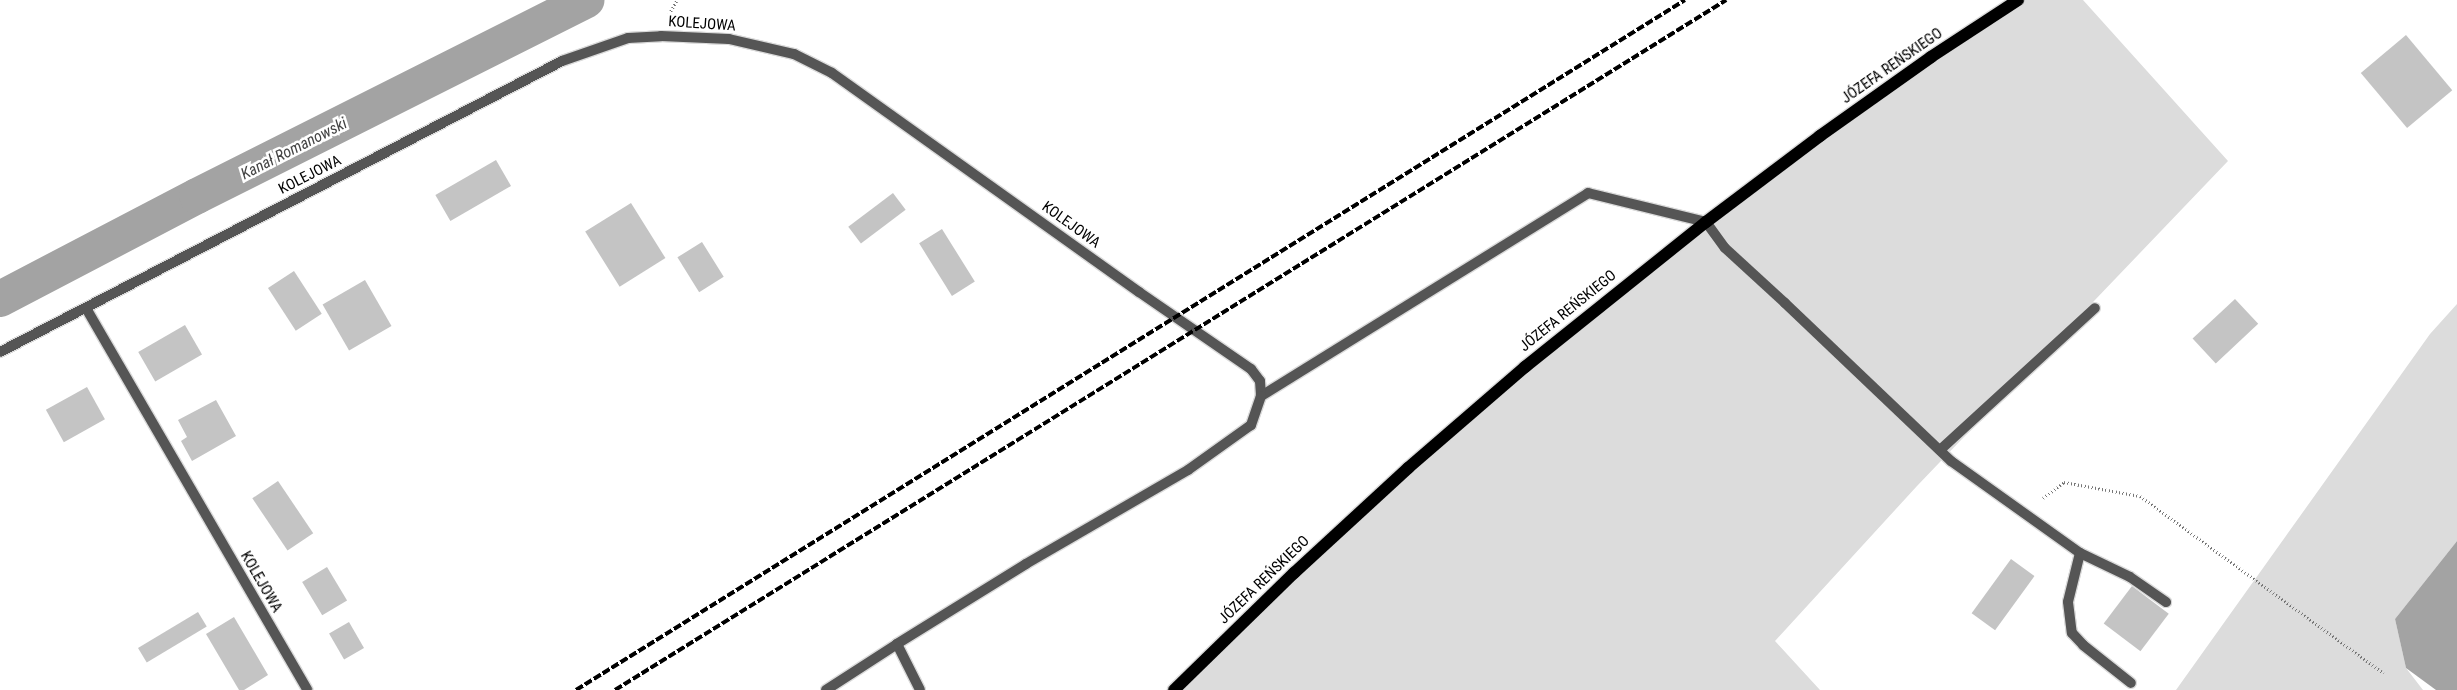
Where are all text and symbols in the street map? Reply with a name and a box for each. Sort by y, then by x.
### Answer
street label: KOLEJOWA [668,13,736,35]
street label: JÓZEFA REŃSKIEGO [1838,24,1946,108]
water label: Kanał Romanowski [238,114,350,184]
street label: KOLEJOWA [276,152,344,198]
street label: KOLEJOWA [1038,198,1104,252]
street label: JÓZEFA REŃSKIEGO [1516,266,1620,356]
street label: JÓZEFA REŃSKIEGO [1215,532,1313,628]
street label: KOLEJOWA [236,548,286,616]

